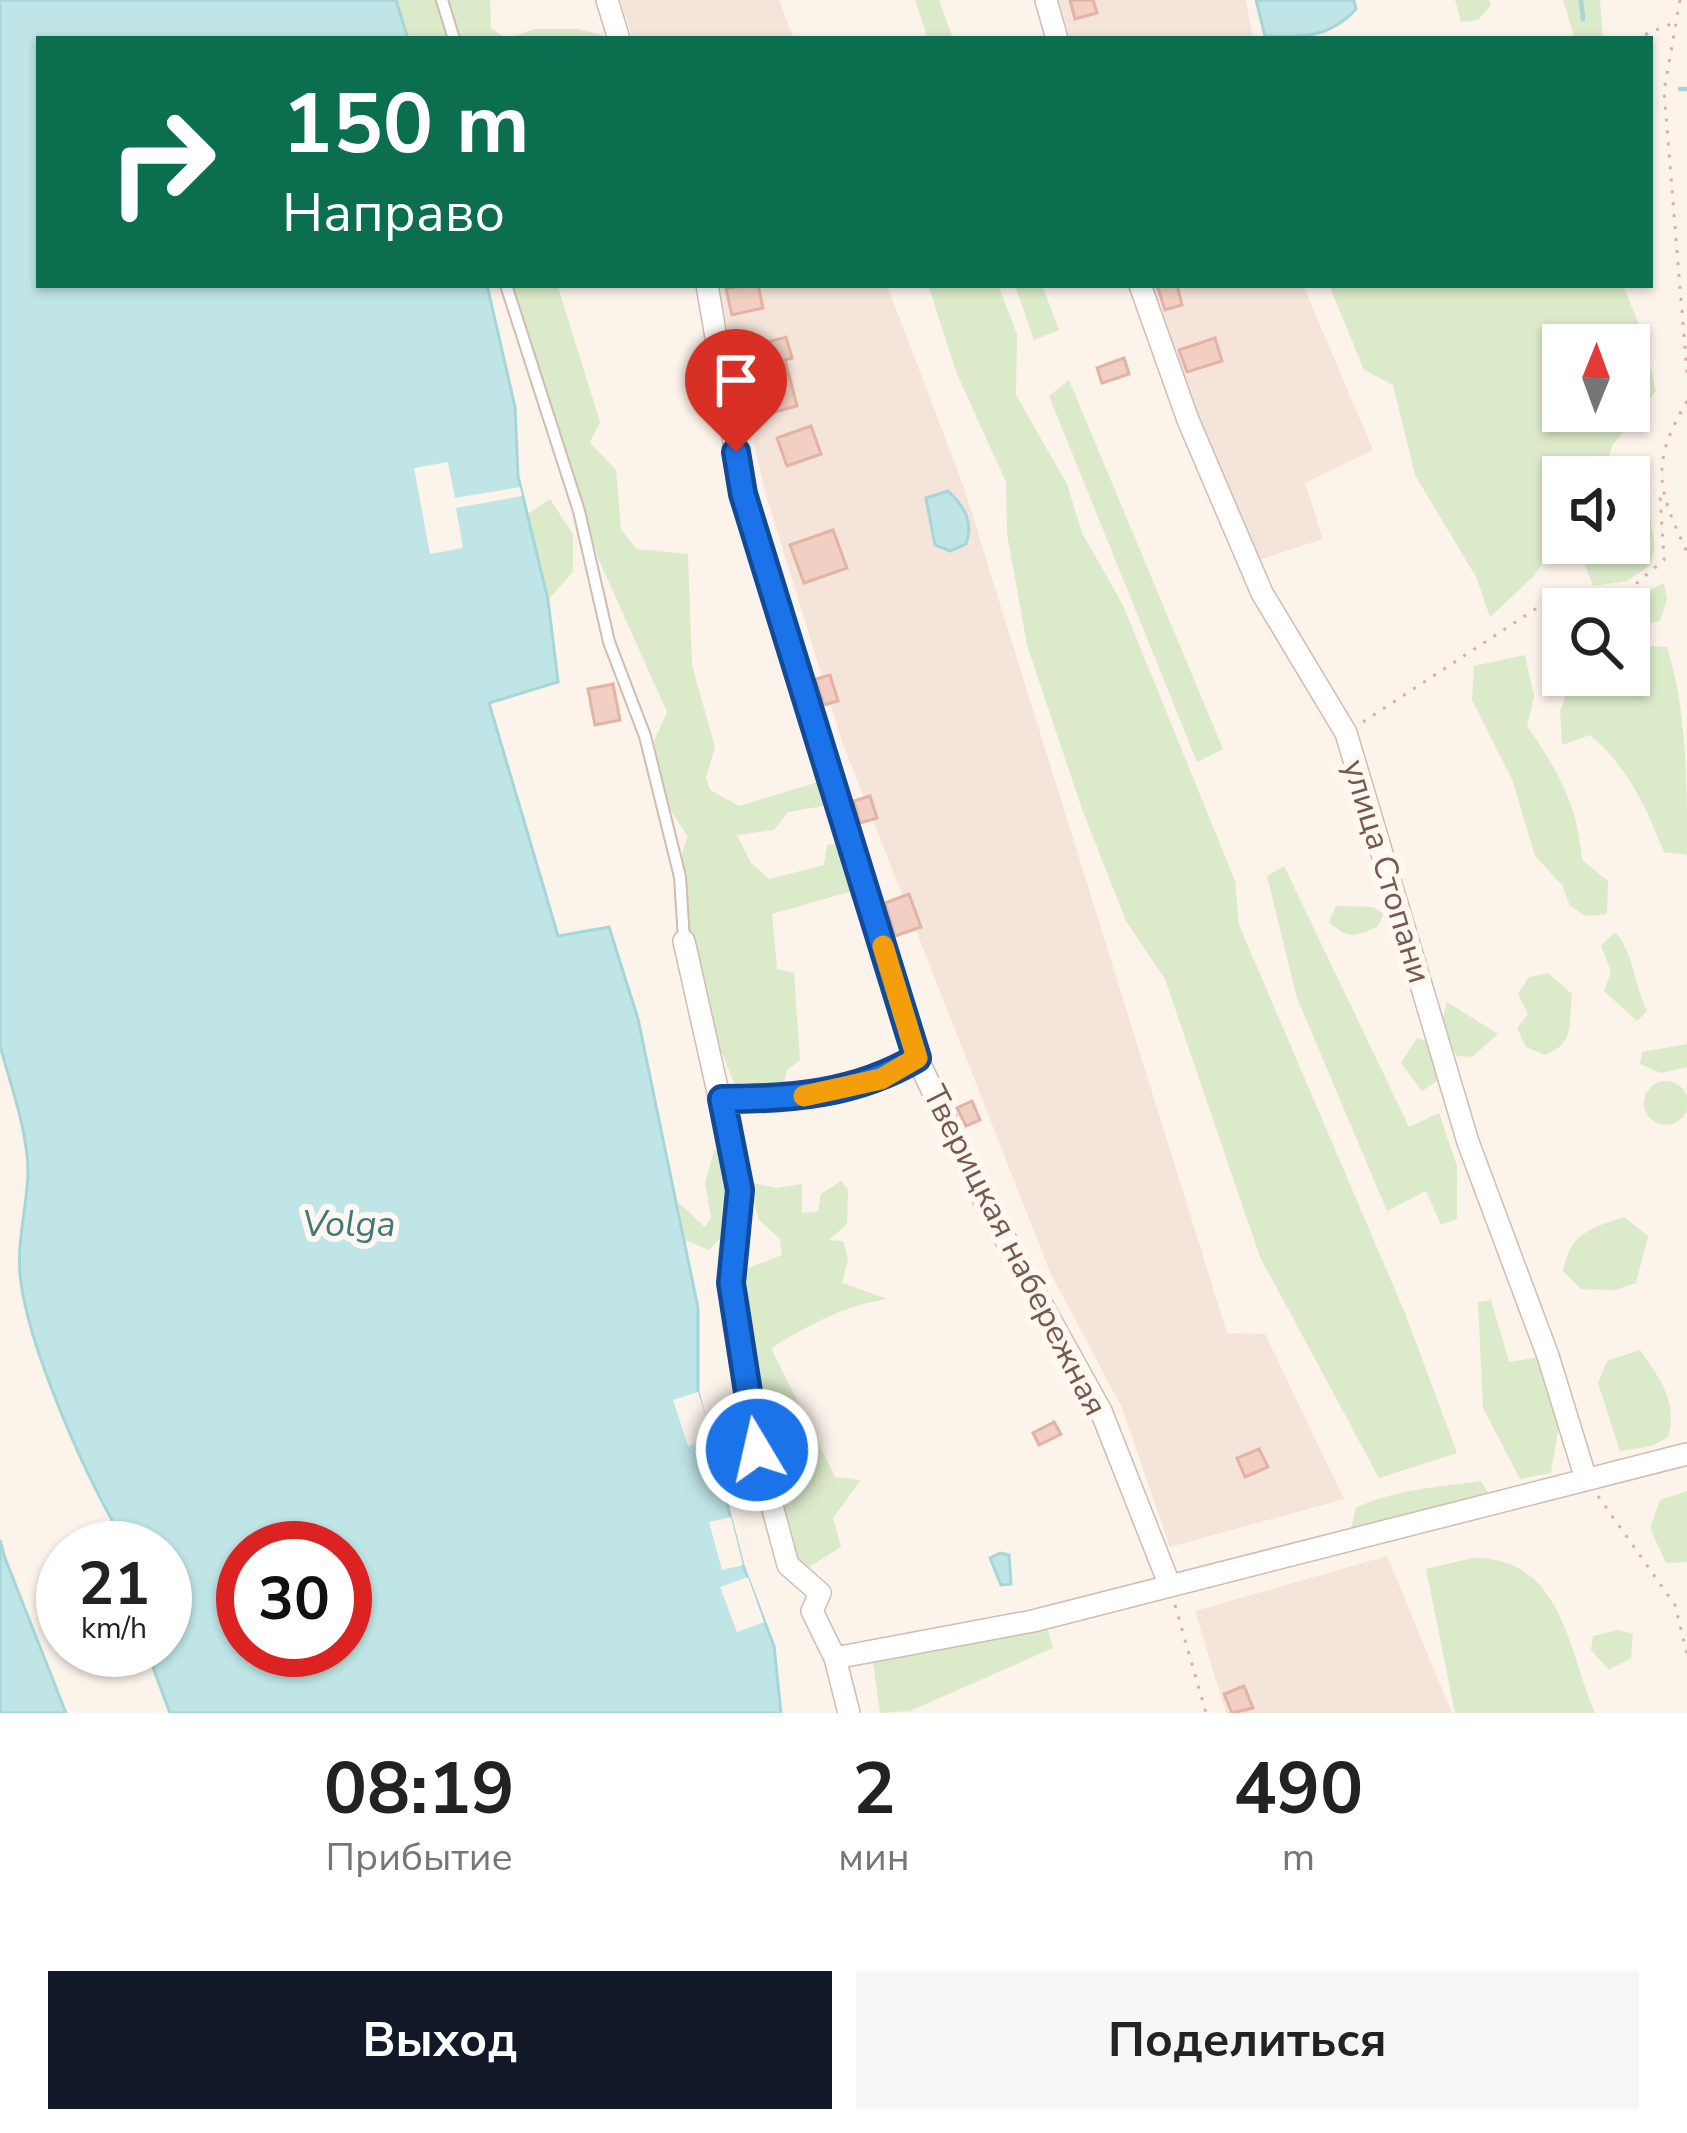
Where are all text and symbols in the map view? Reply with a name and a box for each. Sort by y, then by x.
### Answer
text: 150 m [282,67,530,182]
icon: right [84,84,240,240]
text: Направо [282,176,505,250]
north arrow [1542,324,1650,432]
map controls [1542,324,1650,696]
pin [685,329,787,452]
icon: arrive [703,347,769,413]
button: sound [1542,456,1650,564]
button: search [1542,588,1650,696]
street label: улица Стопани [1331,754,1442,989]
street label: Тверицкая набережная [912,1078,1118,1424]
water label: Volga [302,1200,396,1249]
position arrow [694,1387,820,1513]
speed limit sign: 30 [216,1521,372,1677]
text: 21 [78,1543,150,1625]
text: km/h [81,1608,147,1649]
text: 08:19 [324,1740,514,1838]
text: 2 [852,1740,896,1838]
text: 490 [1234,1740,1363,1838]
text: Прибытие [326,1831,513,1884]
text: мин [838,1831,910,1884]
text: m [1282,1831,1315,1884]
button: Выход [48,1971,832,2109]
button: Поделиться [856,1971,1639,2109]

